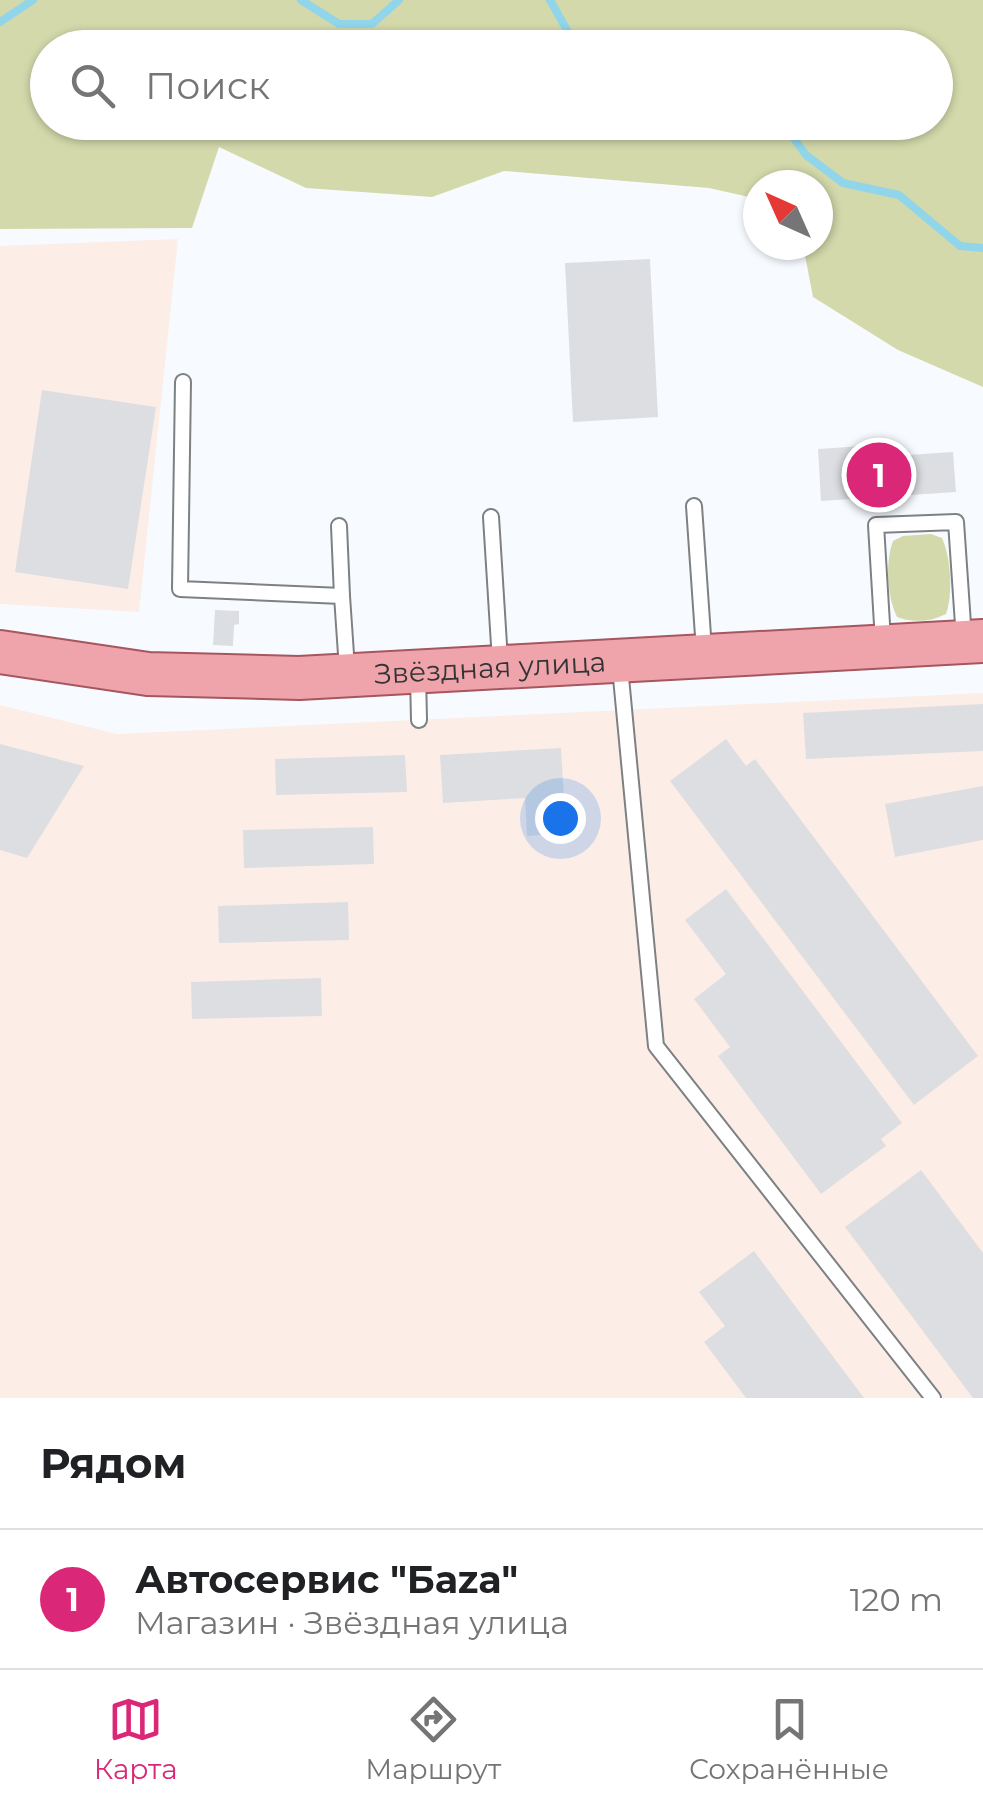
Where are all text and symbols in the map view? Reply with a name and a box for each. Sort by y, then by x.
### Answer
search box [30,30,953,140]
icon: search [65,58,120,113]
text: Поиск [145,62,270,109]
north arrow [743,170,833,260]
pin: 1 [846,438,912,512]
street label: Звёздная улица [373,644,607,691]
your location [535,793,586,844]
text: Рядом [40,1437,187,1489]
text: Автосервис "Баzа" [135,1556,518,1603]
text: 1 [66,1580,79,1619]
text: 120 m [850,1580,943,1619]
text: Магазин · Звёздная улица [135,1603,569,1642]
tab: Карта [94,1692,178,1786]
tab: Маршрут [365,1692,501,1786]
tab: Сохранённые [689,1692,889,1786]

